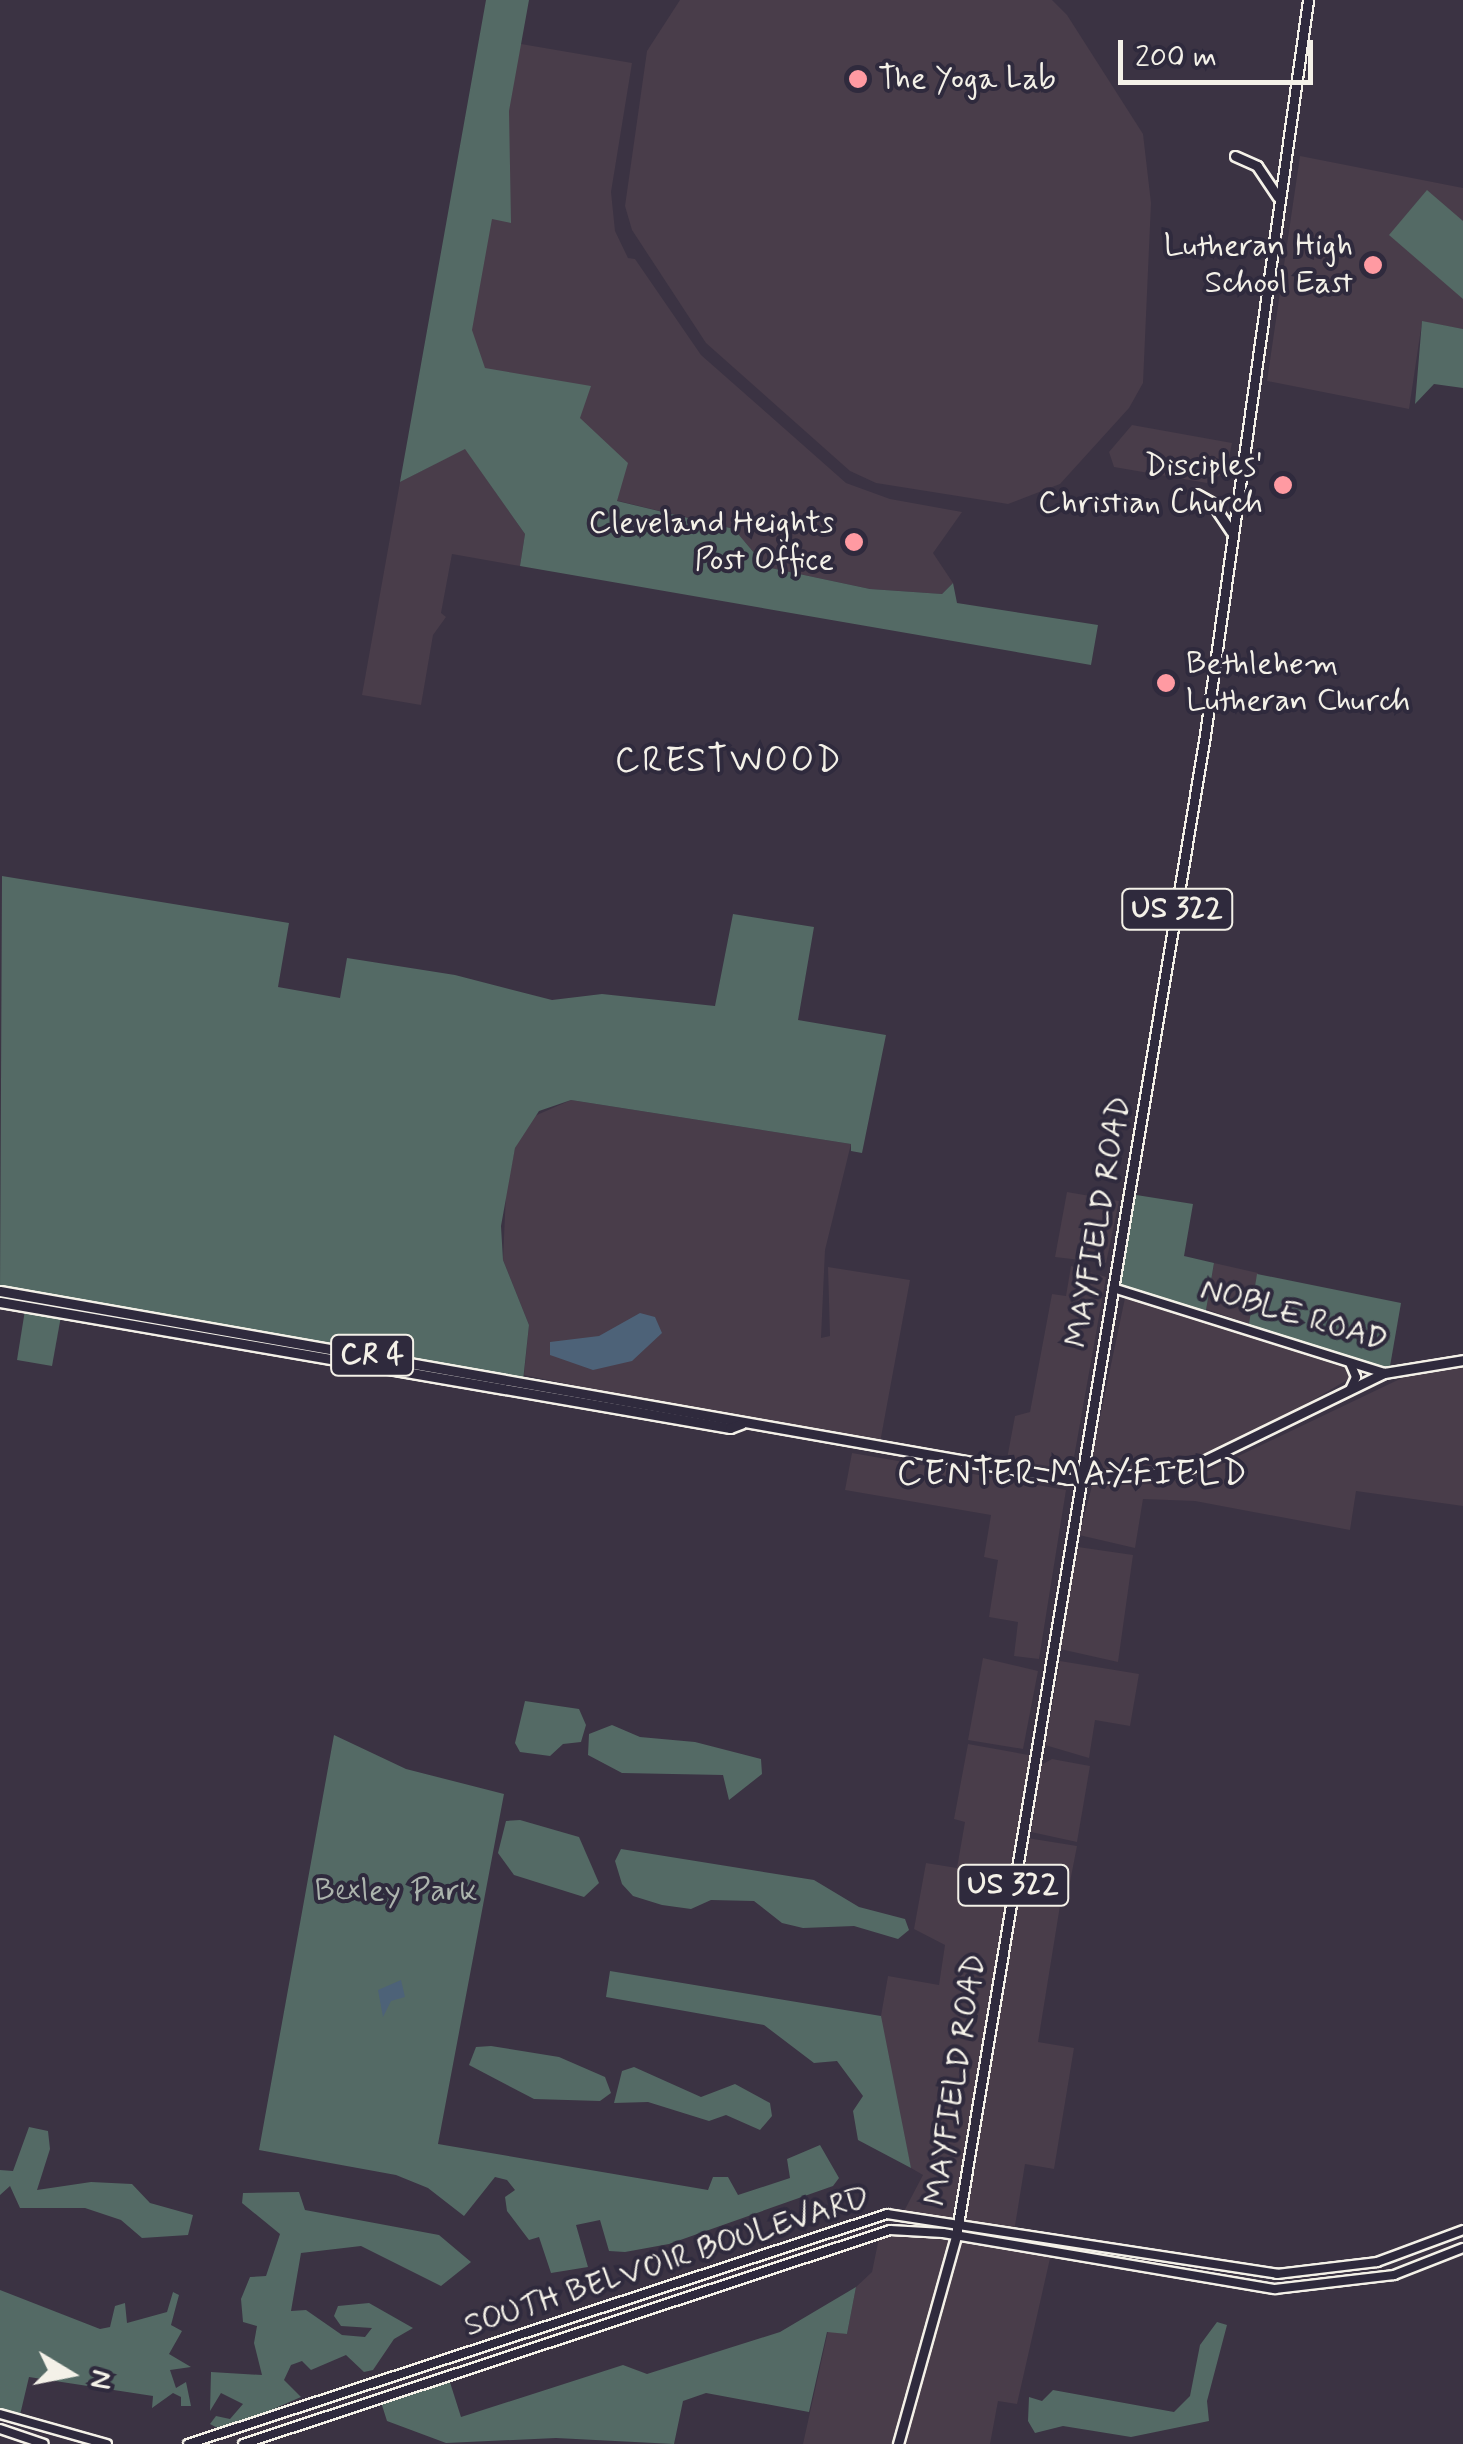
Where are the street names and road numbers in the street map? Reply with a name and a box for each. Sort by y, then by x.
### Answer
road number: US 322 [1120,884,1234,934]
street label: MAYFIELD ROAD [1058,1095,1140,1349]
street label: NOBLE ROAD [1195,1270,1393,1360]
road number: CR 4 [330,1330,414,1380]
road number: US 322 [956,1860,1070,1910]
street label: MAYFIELD ROAD [917,1953,995,2207]
street label: SOUTH BELVOIR BOULEVARD [459,2178,875,2346]

